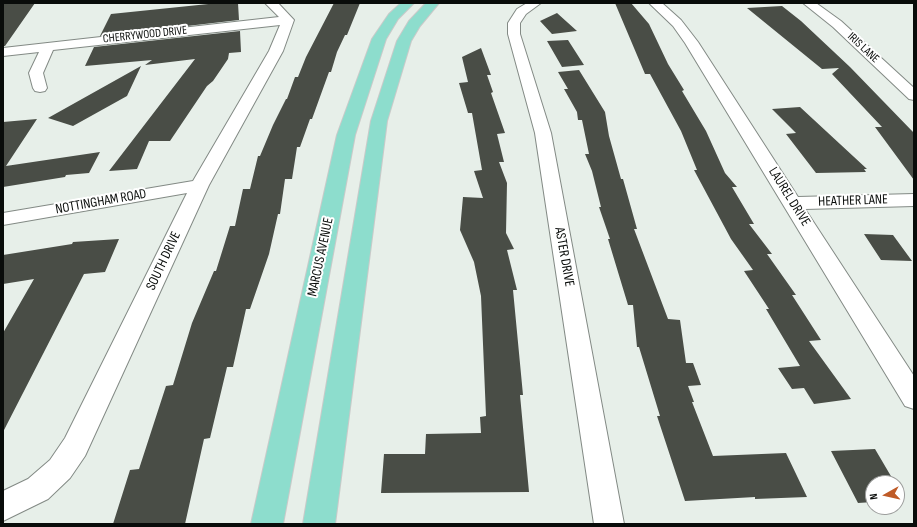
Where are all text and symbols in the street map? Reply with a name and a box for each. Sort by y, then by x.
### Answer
street label: CHERRYWOOD DRIVE [102,23,188,47]
street label: IRIS LANE [844,30,882,66]
street label: LAUREL DRIVE [764,165,814,229]
street label: NOTTINGHAM ROAD [54,186,148,218]
street label: HEATHER LANE [818,191,888,211]
street label: MARCUS AVENUE [304,216,338,298]
street label: ASTER DRIVE [550,226,578,288]
street label: SOUTH DRIVE [143,229,185,293]
north arrow [865,475,905,515]
text: N [867,493,880,500]

